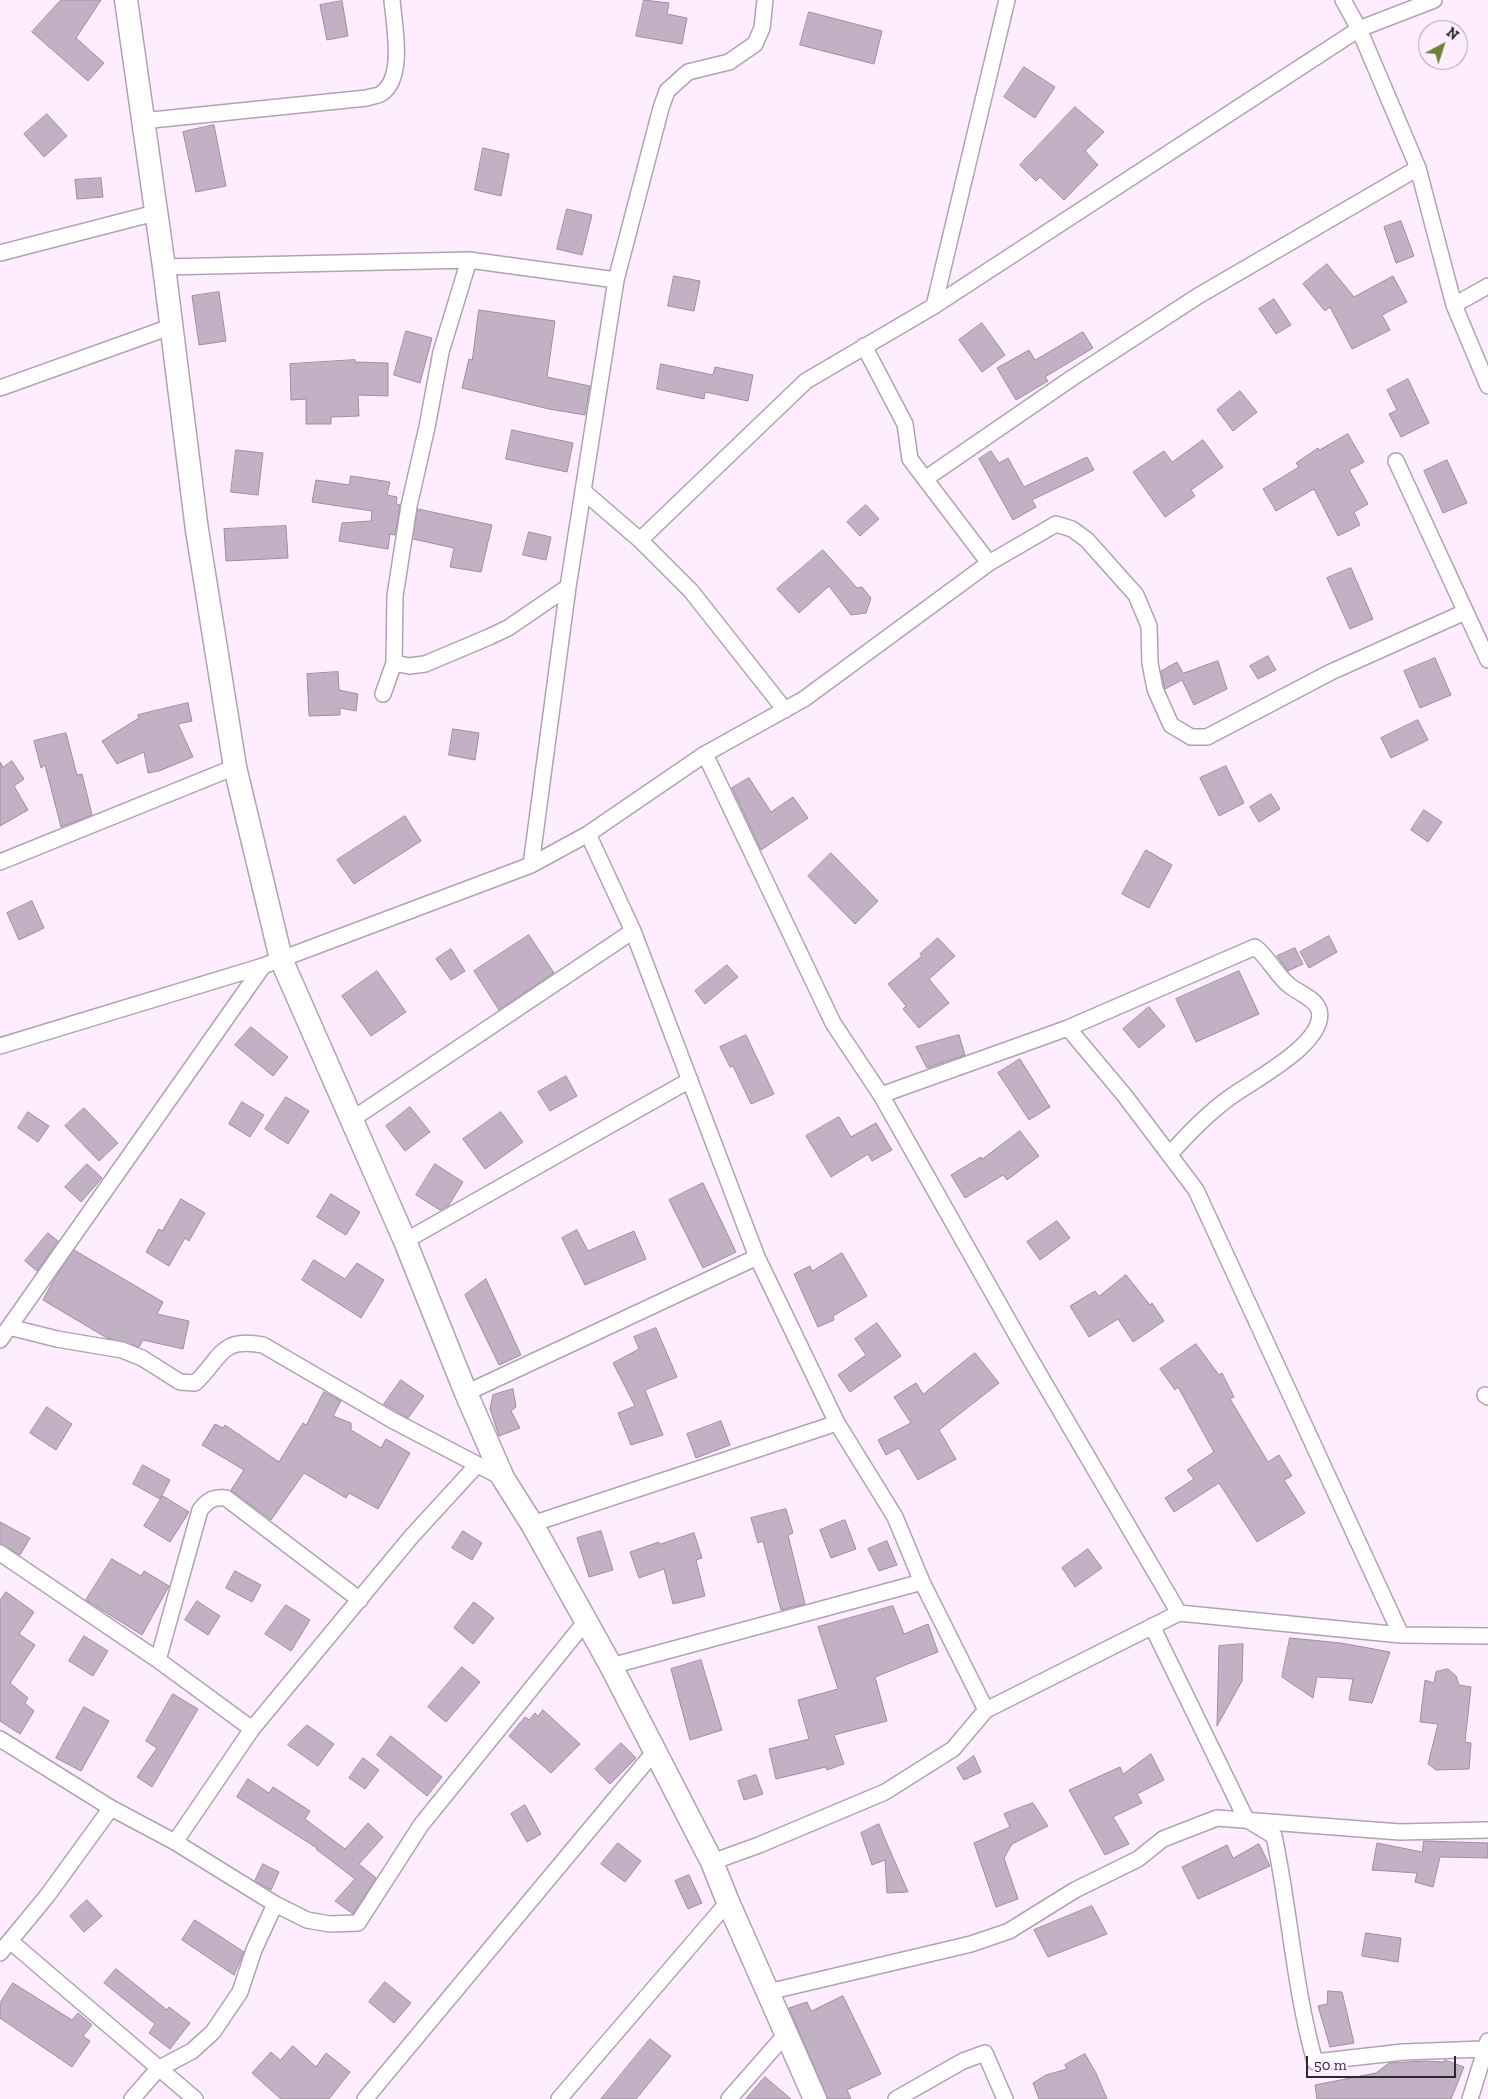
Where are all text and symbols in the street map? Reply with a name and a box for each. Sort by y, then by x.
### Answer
north arrow [1418,20,1468,70]
text: N [1443,24,1462,44]
scale bar [1308,2046,1458,2078]
text: 50 m [1314,2056,1347,2074]

